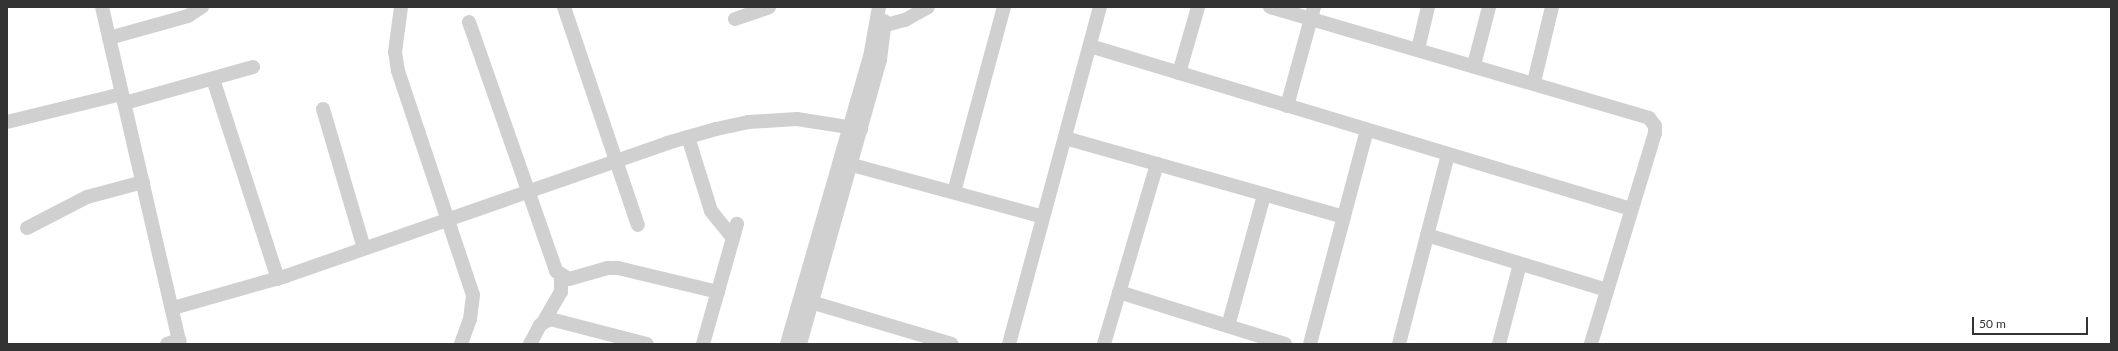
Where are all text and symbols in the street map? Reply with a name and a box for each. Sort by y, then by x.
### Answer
scale bar [1974,309,2090,335]
text: 50 m [1979,316,2006,331]

